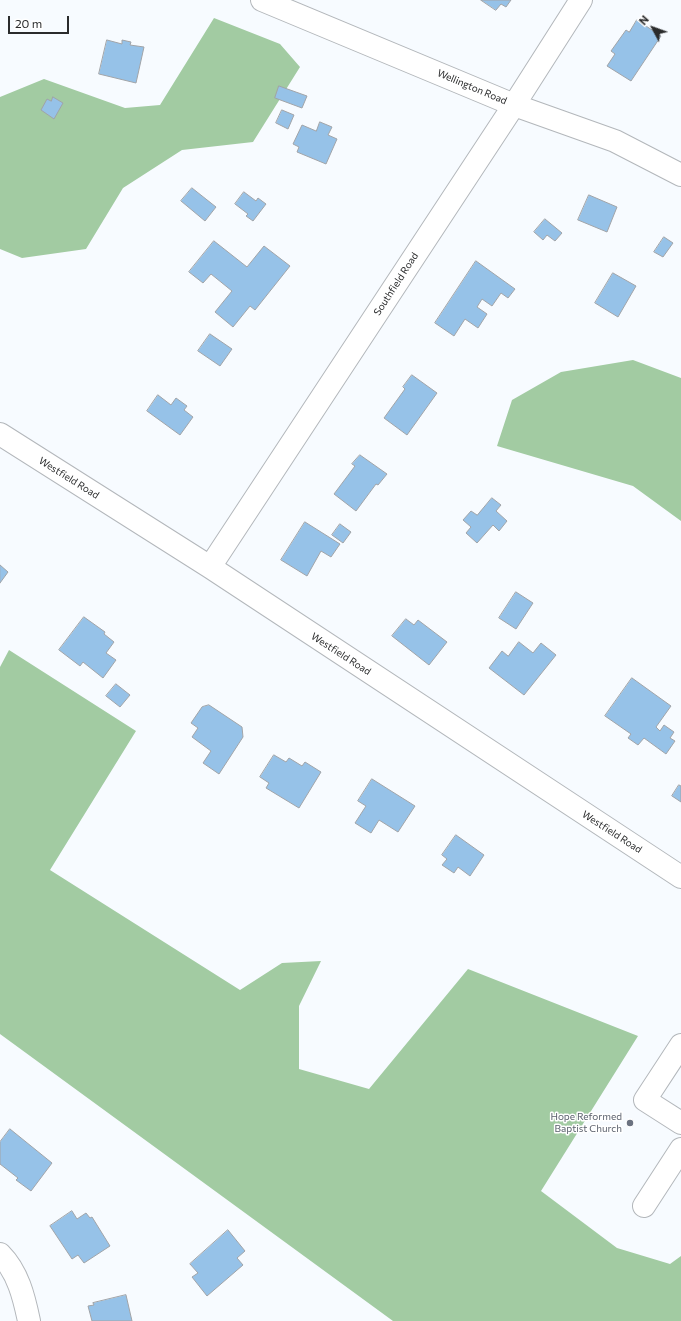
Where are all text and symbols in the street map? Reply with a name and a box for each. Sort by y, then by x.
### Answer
scale bar [10,8,71,34]
north arrow [633,8,673,48]
text: N [636,12,651,27]
text: 20 m [15,16,42,30]
street label: Wellington Road [435,67,509,107]
street label: Southfield Road [371,250,421,318]
street label: Westfield Road [37,455,101,501]
street label: Westfield Road [309,630,373,678]
street label: Westfield Road [580,808,644,856]
place label: Hope Reformed Baptist Church [550,1111,622,1134]
marker: Hope Reformed Baptist Church [625,1118,635,1128]

